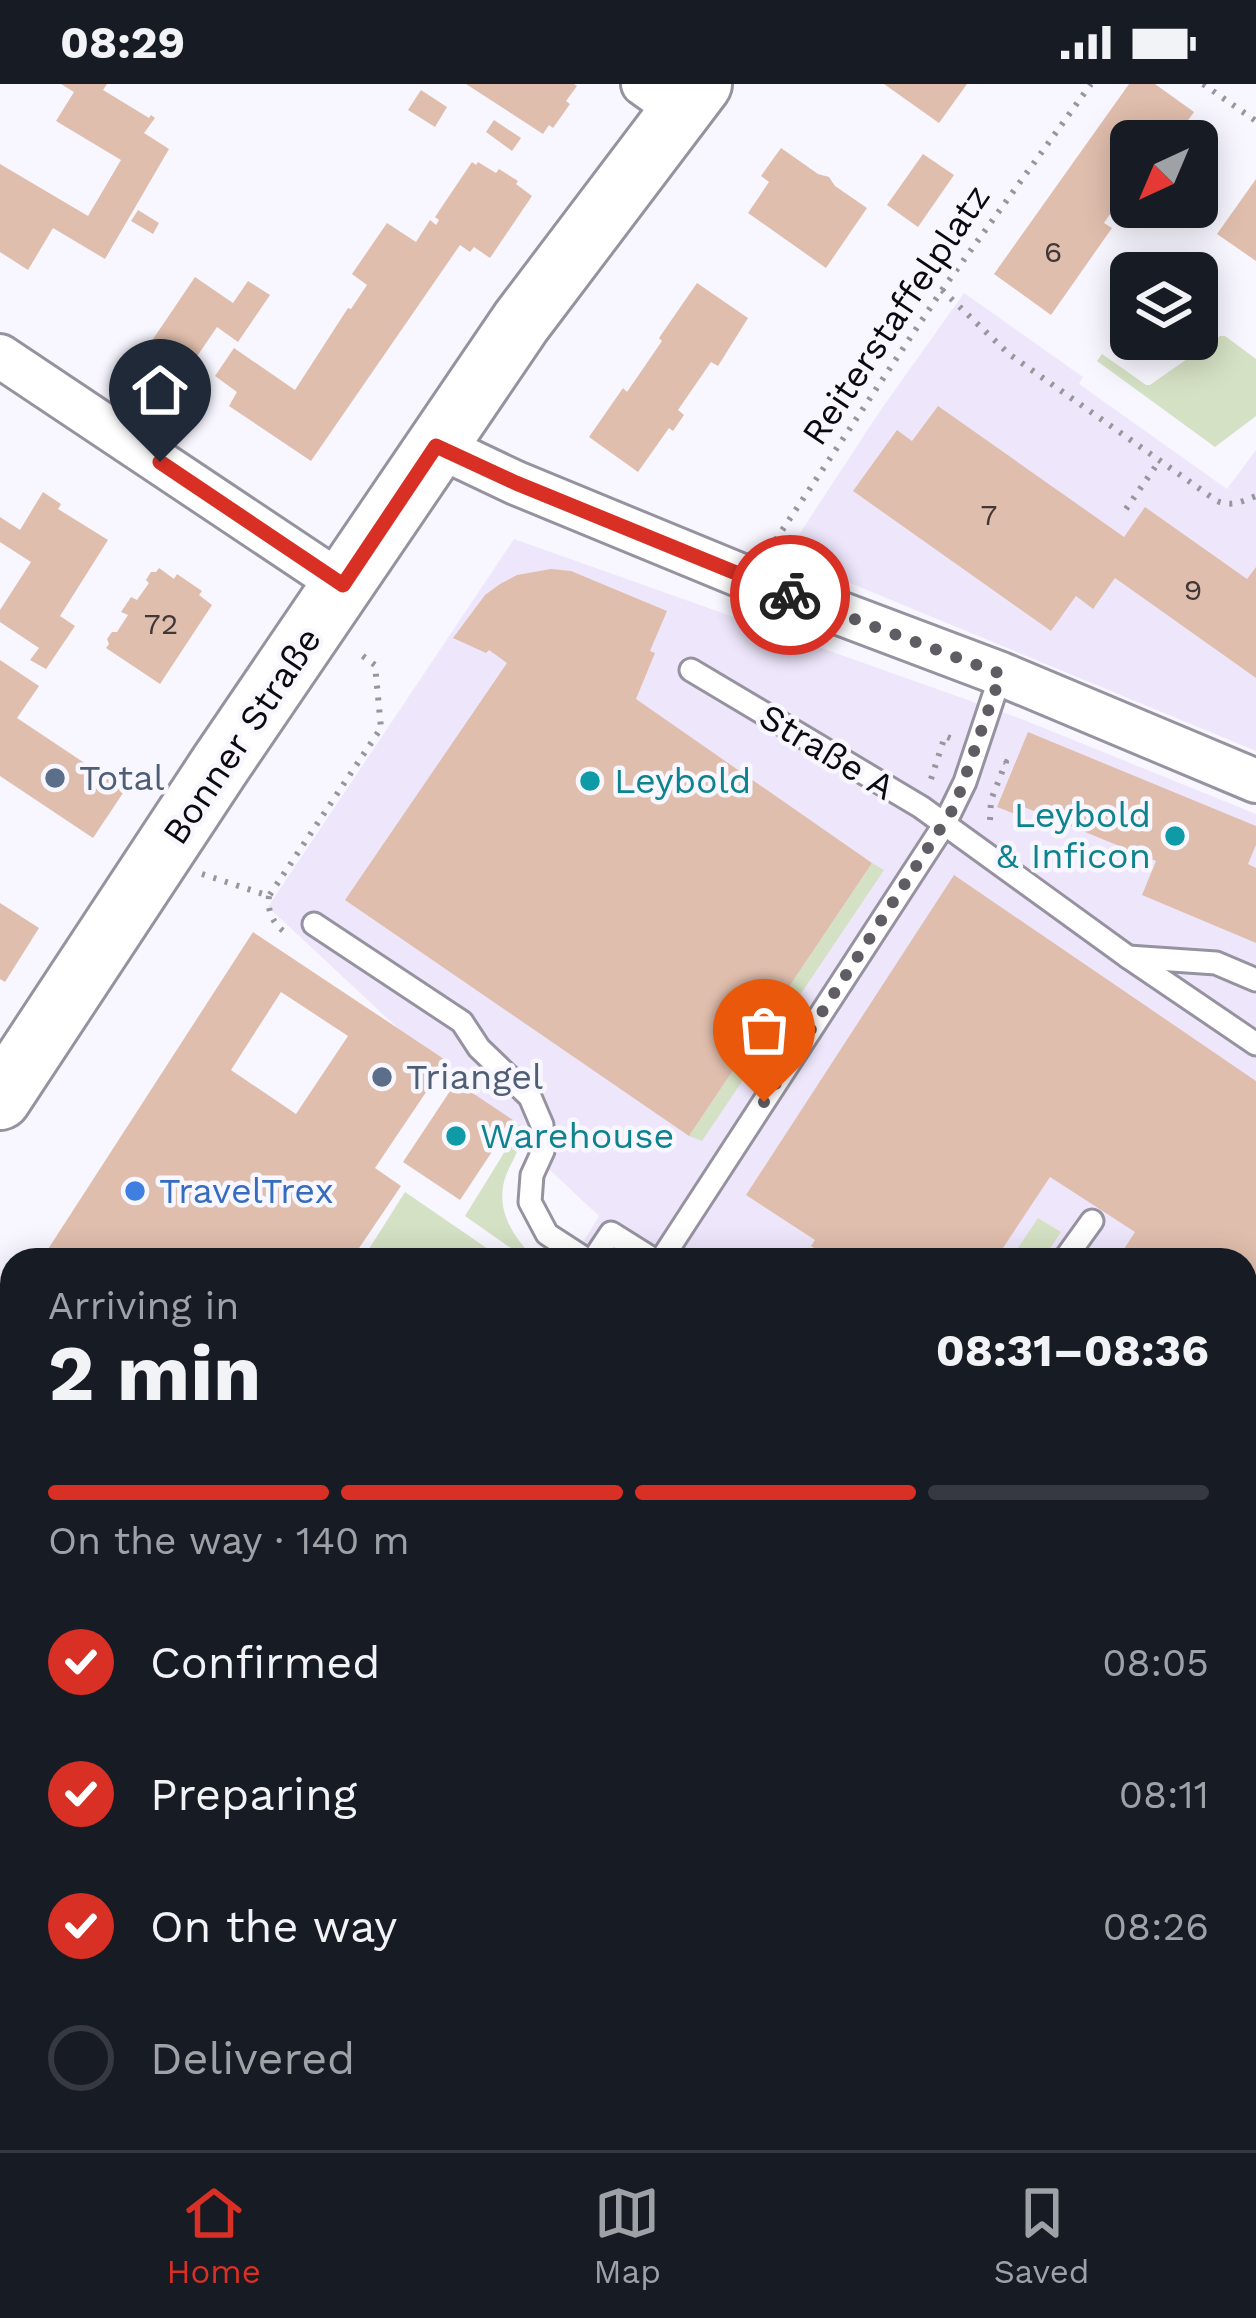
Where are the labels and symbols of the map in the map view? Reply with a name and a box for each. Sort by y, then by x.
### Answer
north arrow [1110,120,1218,228]
street label: Reiterstaffelplatz [793,177,999,453]
house number: 6 [1044,234,1062,269]
pin [109,339,211,462]
house number: 7 [981,497,997,532]
courier [730,535,850,655]
house number: 9 [1184,572,1202,607]
house number: 72 [144,606,178,641]
street label: Bonner Straße [154,620,330,852]
street label: Straße A [752,695,902,809]
place label: Total [79,757,165,799]
place label: Leybold [614,760,751,802]
marker: Total [42,765,68,791]
marker: Leybold [577,768,603,794]
place label: Leybold & Inficon [996,794,1151,877]
marker: Leybold & Inficon [1162,823,1188,849]
pin [713,979,815,1102]
place label: Triangel [406,1056,543,1098]
marker: Triangel [369,1064,395,1090]
place label: Warehouse [480,1115,674,1157]
marker: Warehouse [443,1123,469,1149]
place label: TravelTrex [159,1170,334,1212]
marker: TravelTrex [122,1178,148,1204]

